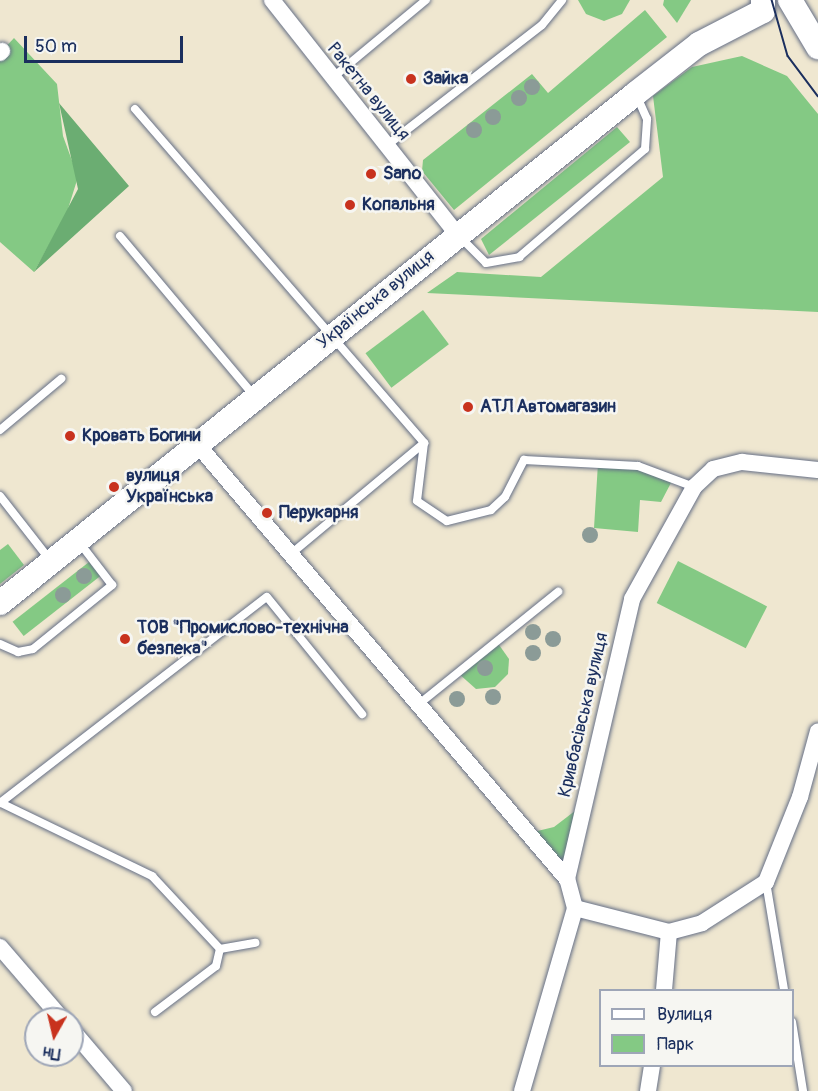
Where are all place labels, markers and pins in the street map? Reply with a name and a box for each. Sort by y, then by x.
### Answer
place label: Зайка [423,68,468,90]
marker: Зайка [404,72,418,86]
place label: Sano [383,163,422,185]
marker: Sano [364,167,378,181]
place label: Копальня [362,194,435,216]
marker: Копальня [343,198,357,212]
place label: АТЛ Автомагазин [480,396,616,418]
marker: АТЛ Автомагазин [461,400,475,414]
place label: Кровать Богини [82,425,201,447]
marker: Кровать Богини [63,429,77,443]
place label: вулиця Українська [126,466,213,508]
marker: вулиця Українська [107,480,121,494]
place label: Перукарня [279,502,358,524]
marker: Перукарня [260,506,274,520]
place label: ТОВ "Промислово-технічна безпека" [137,618,349,660]
marker: ТОВ "Промислово-технічна безпека" [118,632,132,646]

